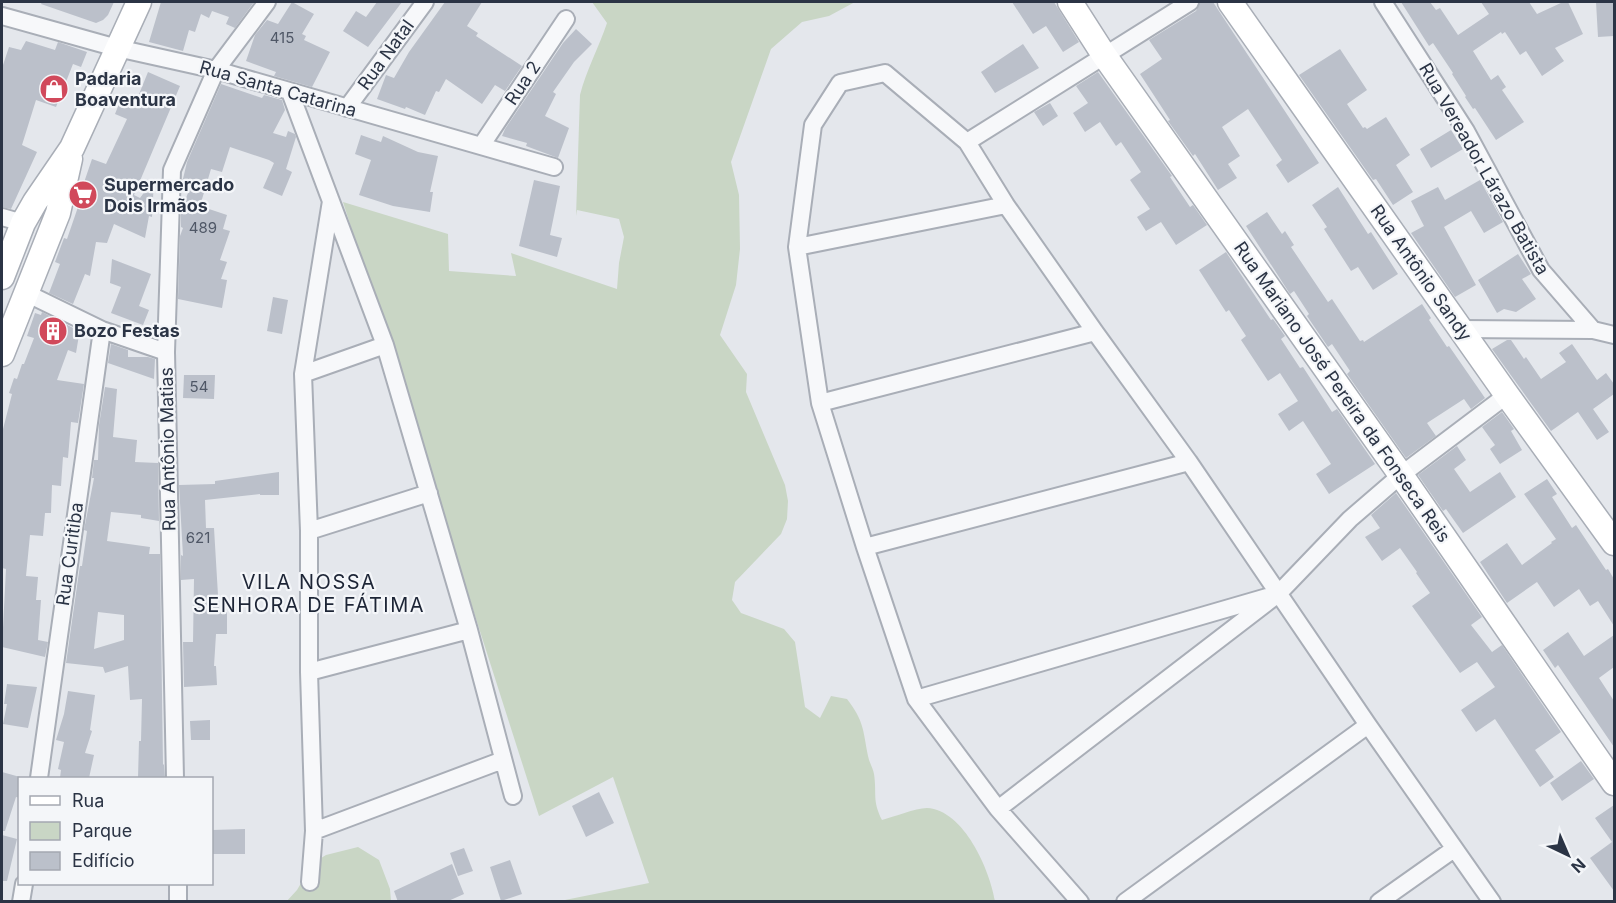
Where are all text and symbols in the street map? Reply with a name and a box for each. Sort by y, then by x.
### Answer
street label: Rua Natal [353,16,418,94]
house number: 415 [270,28,294,47]
street label: Rua Santa Catarina [197,56,359,121]
street label: Rua 2 [500,57,545,109]
street label: Rua Vereador Lárazo Batista [1415,59,1554,278]
place label: Padaria Boaventura [75,68,176,110]
shop icon: Padaria Boaventura [38,73,70,105]
place label: Supermercado Dois Irmãos [104,174,234,216]
supermarket icon: Supermercado Dois Irmãos [67,179,99,211]
street label: Rua Antônio Sandy [1367,201,1476,345]
house number: 489 [189,218,217,237]
street label: Rua Mariano José Pereira da Fonseca Reis [1230,237,1455,546]
building icon: Bozo Festas [37,315,69,347]
place label: Bozo Festas [74,320,180,341]
street label: Rua Antônio Matias [156,367,179,531]
house number: 54 [190,377,208,396]
street label: Rua Curitiba [52,501,87,607]
house number: 621 [186,528,210,547]
district label: VILA NOSSA SENHORA DE FÁTIMA [193,570,425,617]
legend [18,777,213,885]
text: Rua [72,790,104,811]
text: Parque [72,820,132,841]
north arrow [1538,825,1598,885]
text: Edifício [72,850,135,871]
text: N [1567,854,1590,877]

